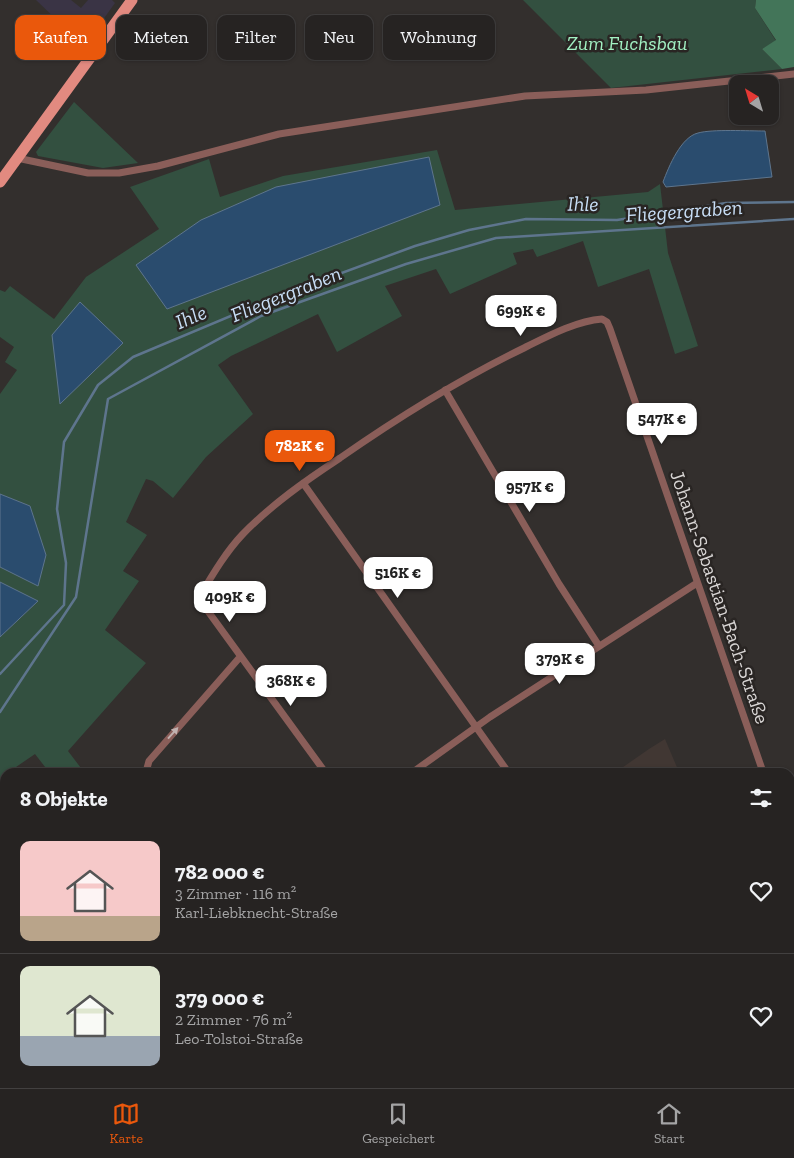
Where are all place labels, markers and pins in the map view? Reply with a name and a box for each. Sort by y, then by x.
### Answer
pin: 699K € [480,294,562,337]
pin: 547K € [621,402,703,445]
pin: 782K € [259,430,341,472]
pin: 957K € [489,470,571,513]
pin: 516K € [357,556,439,599]
pin: 409K € [189,580,271,623]
pin: 379K € [519,642,601,685]
pin: 368K € [250,664,332,707]

